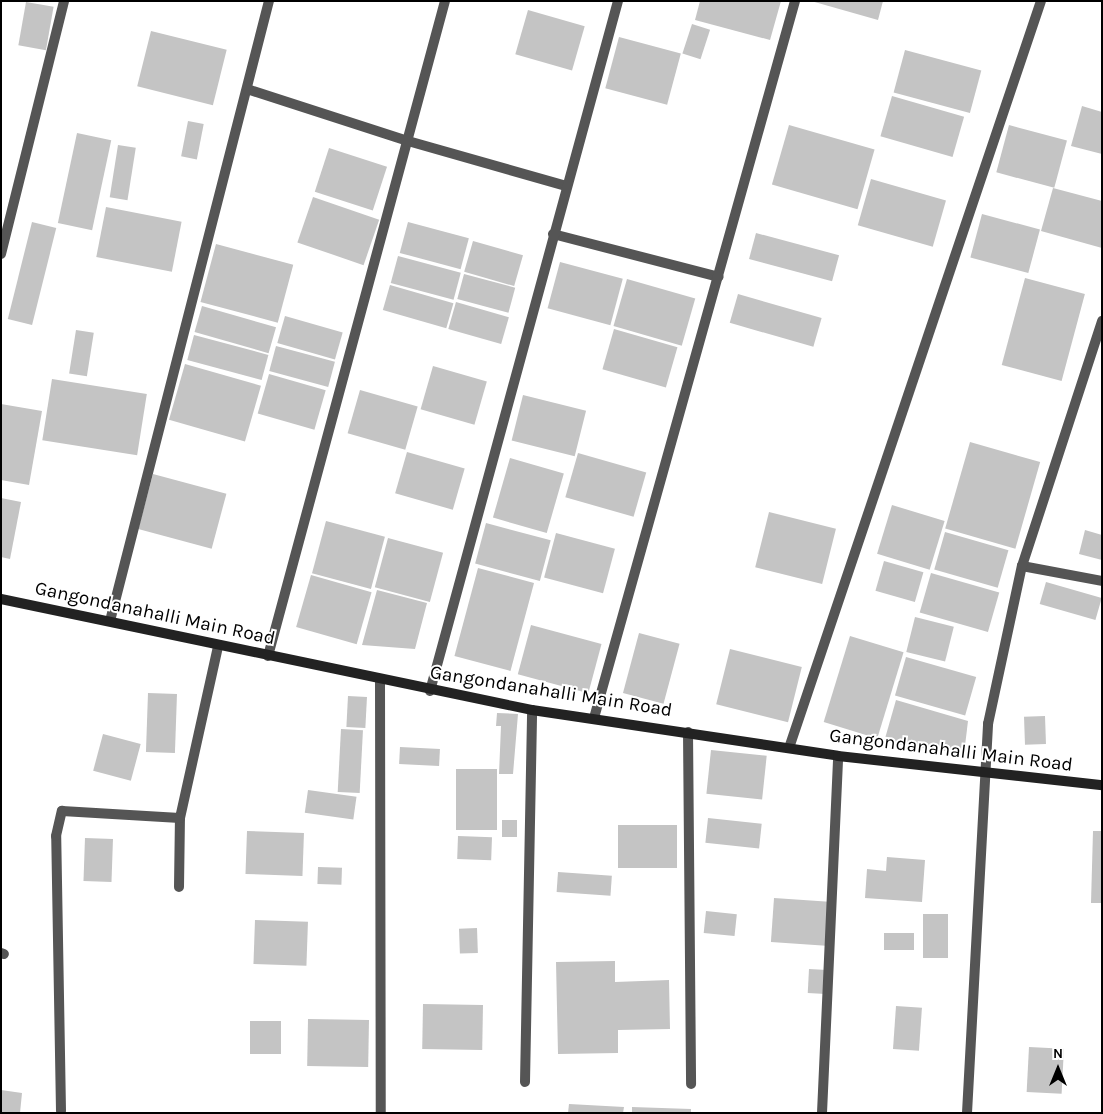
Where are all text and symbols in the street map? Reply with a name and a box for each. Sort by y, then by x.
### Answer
street label: Gangondanahalli Main Road [33,577,277,651]
street label: Gangondanahalli Main Road [428,662,674,722]
street label: Gangondanahalli Main Road [828,725,1074,777]
north arrow [1033,1044,1083,1094]
text: N [1053,1045,1063,1062]

